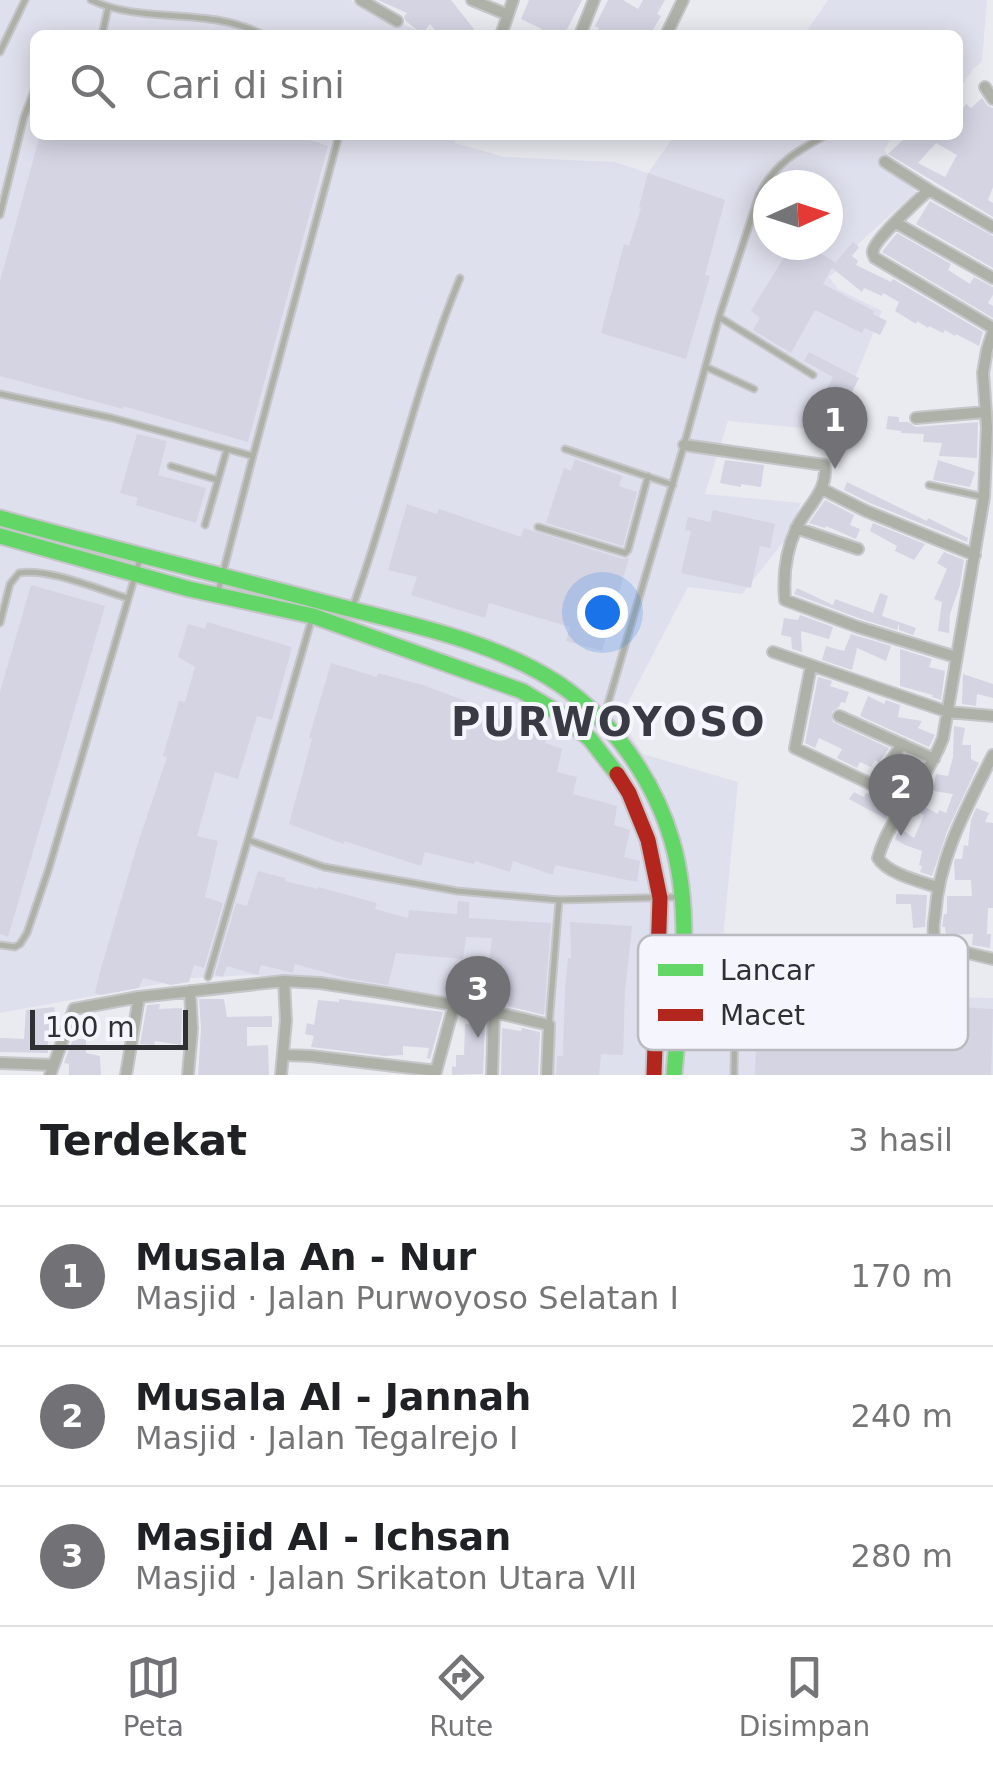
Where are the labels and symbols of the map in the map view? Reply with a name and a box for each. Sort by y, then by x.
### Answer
north arrow [753,170,843,260]
pin: 1 [802,386,868,469]
your location [577,587,628,638]
district label: PURWOYOSO [451,699,767,745]
pin: 2 [868,754,934,836]
legend [638,935,968,1050]
text: Lancar [720,954,815,987]
pin: 3 [446,956,510,1038]
text: Macet [720,999,805,1032]
scale bar [30,1005,188,1050]

